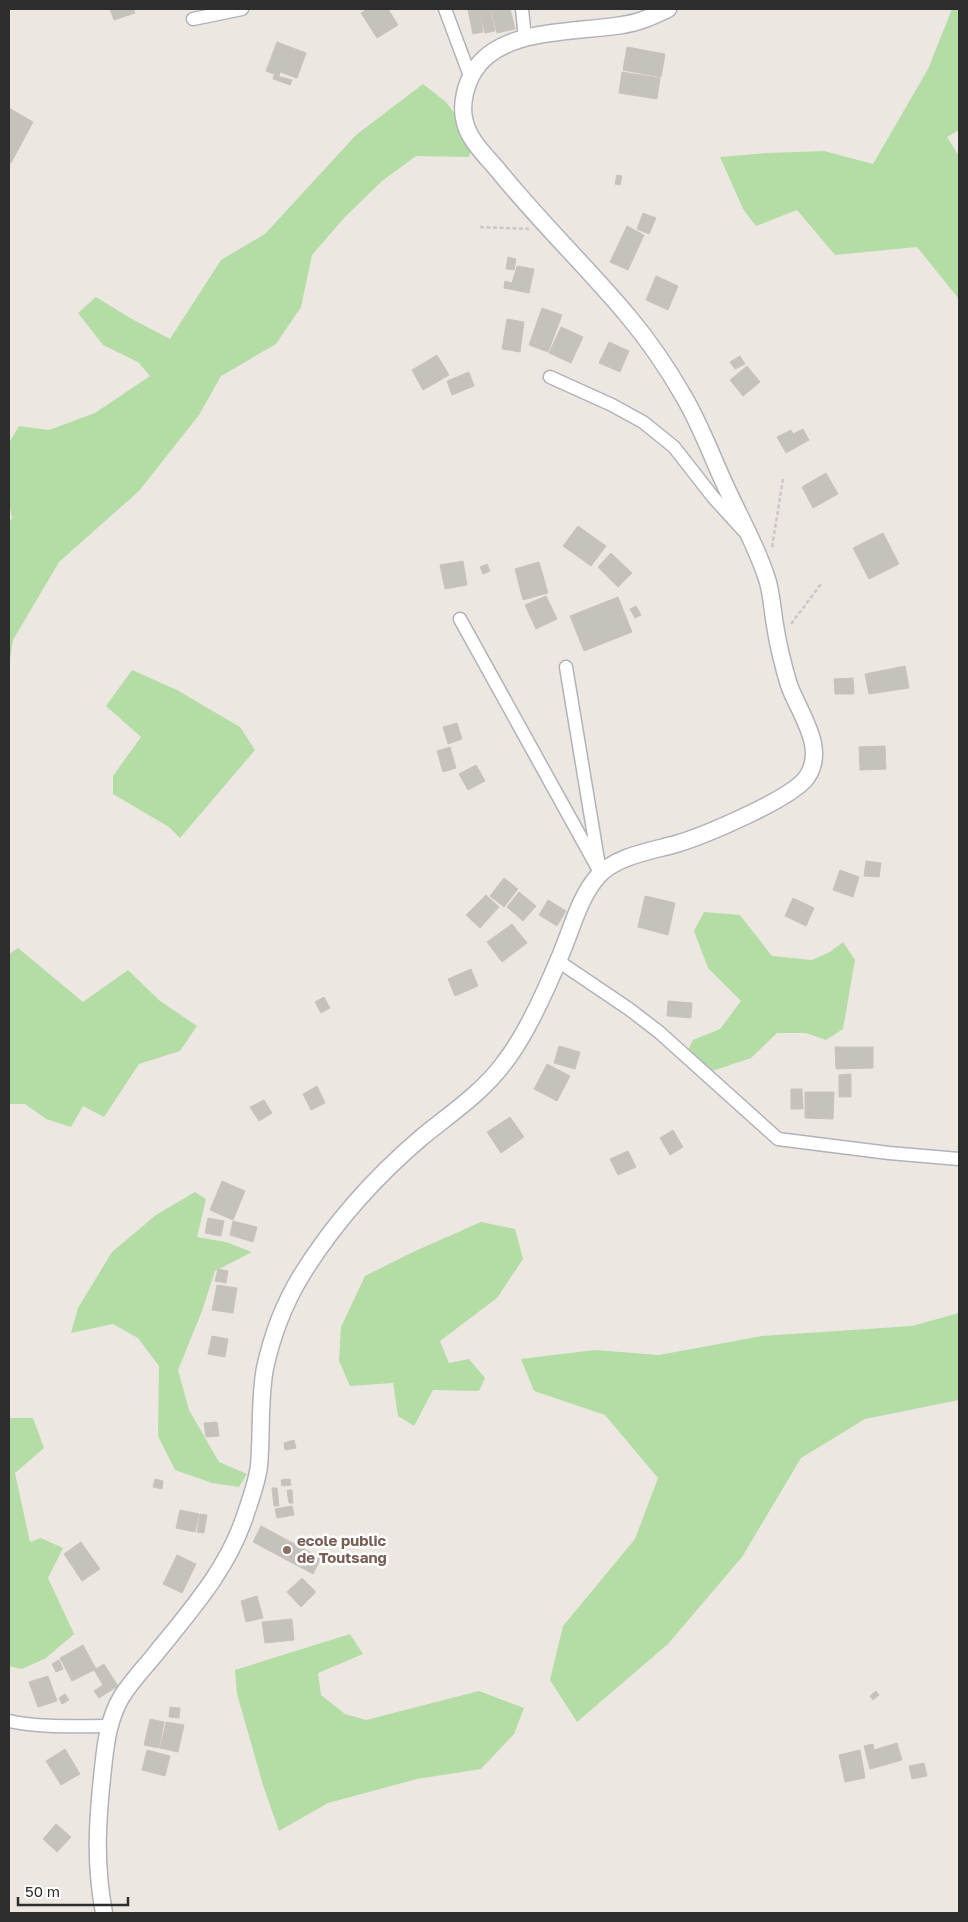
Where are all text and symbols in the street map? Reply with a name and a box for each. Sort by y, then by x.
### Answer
place label: ecole public de Toutsang [297,1531,387,1566]
marker: ecole public de Toutsang [281,1544,293,1556]
scale bar [18,1874,128,1906]
text: 50 m [25,1882,60,1900]

